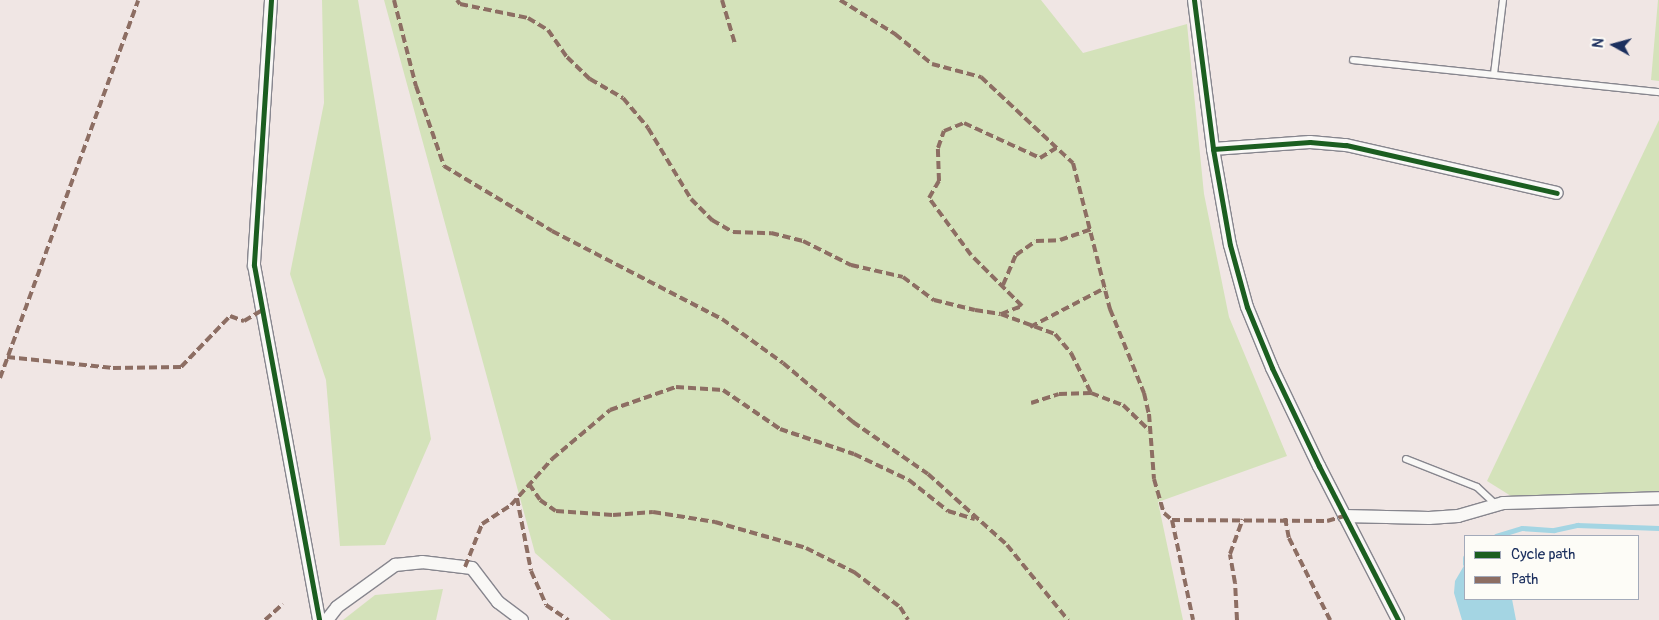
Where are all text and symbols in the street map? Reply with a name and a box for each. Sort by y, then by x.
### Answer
north arrow [1589,20,1639,70]
text: N [1590,37,1608,49]
legend [1464,535,1639,600]
text: Cycle path [1511,545,1575,564]
text: Path [1511,570,1538,589]

